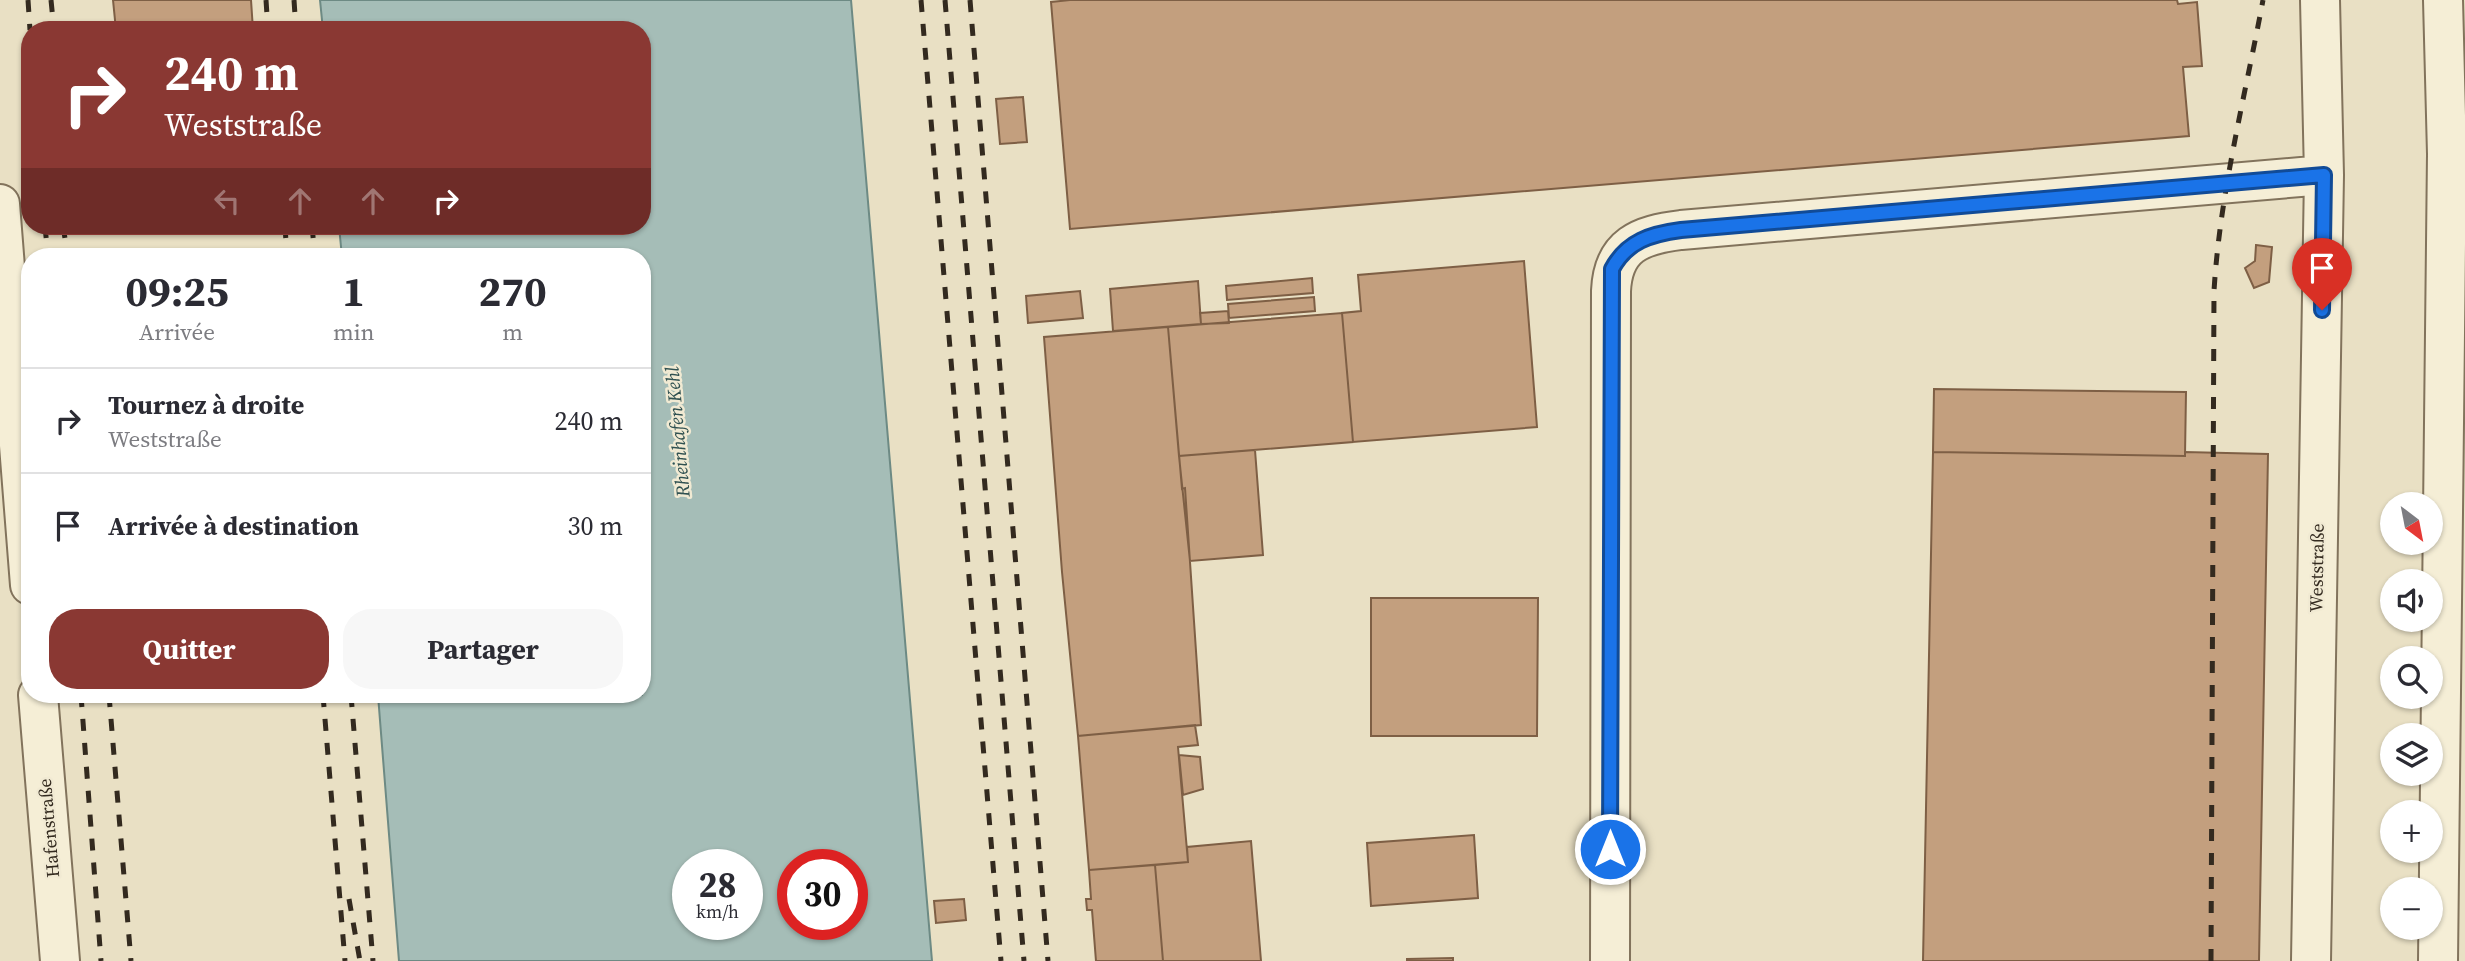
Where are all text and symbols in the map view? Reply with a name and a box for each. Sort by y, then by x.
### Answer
text: 240 m [164,39,299,106]
icon: right [49,49,140,140]
text: Weststraße [164,103,322,147]
icon: left [208,182,246,220]
icon: ahead [281,182,319,220]
icon: ahead [354,182,392,220]
icon: right [427,182,465,220]
pin [2292,238,2352,310]
icon: arrive [2303,249,2341,287]
text: 09:25 [125,262,229,320]
text: 1 [342,262,365,320]
text: 270 [479,262,547,320]
text: Arrivée [139,316,215,348]
text: min [333,316,374,348]
text: m [502,316,523,348]
water label: Rheinhafen Kehl [658,365,696,499]
text: Tournez à droite [108,387,304,423]
icon: right [49,402,87,440]
text: 240 m [555,403,623,439]
text: Weststraße [108,423,222,455]
north arrow [2380,492,2443,555]
map controls [2380,492,2443,940]
icon: arrive [49,507,87,545]
text: Arrivée à destination [108,508,359,544]
text: 30 m [568,508,623,544]
street label: Weststraße [2303,523,2330,613]
button: sound [2380,569,2443,632]
button: Quitter [49,609,329,689]
button: Partager [343,609,623,689]
button: search [2380,646,2443,709]
button: layers [2380,723,2443,786]
street label: Hafenstraße [32,778,65,879]
button: + [2380,800,2443,863]
position arrow [1573,812,1647,886]
speed limit sign: 30 [777,849,868,940]
text: 28 [699,861,736,909]
button: − [2380,877,2443,940]
text: km/h [696,899,739,924]

